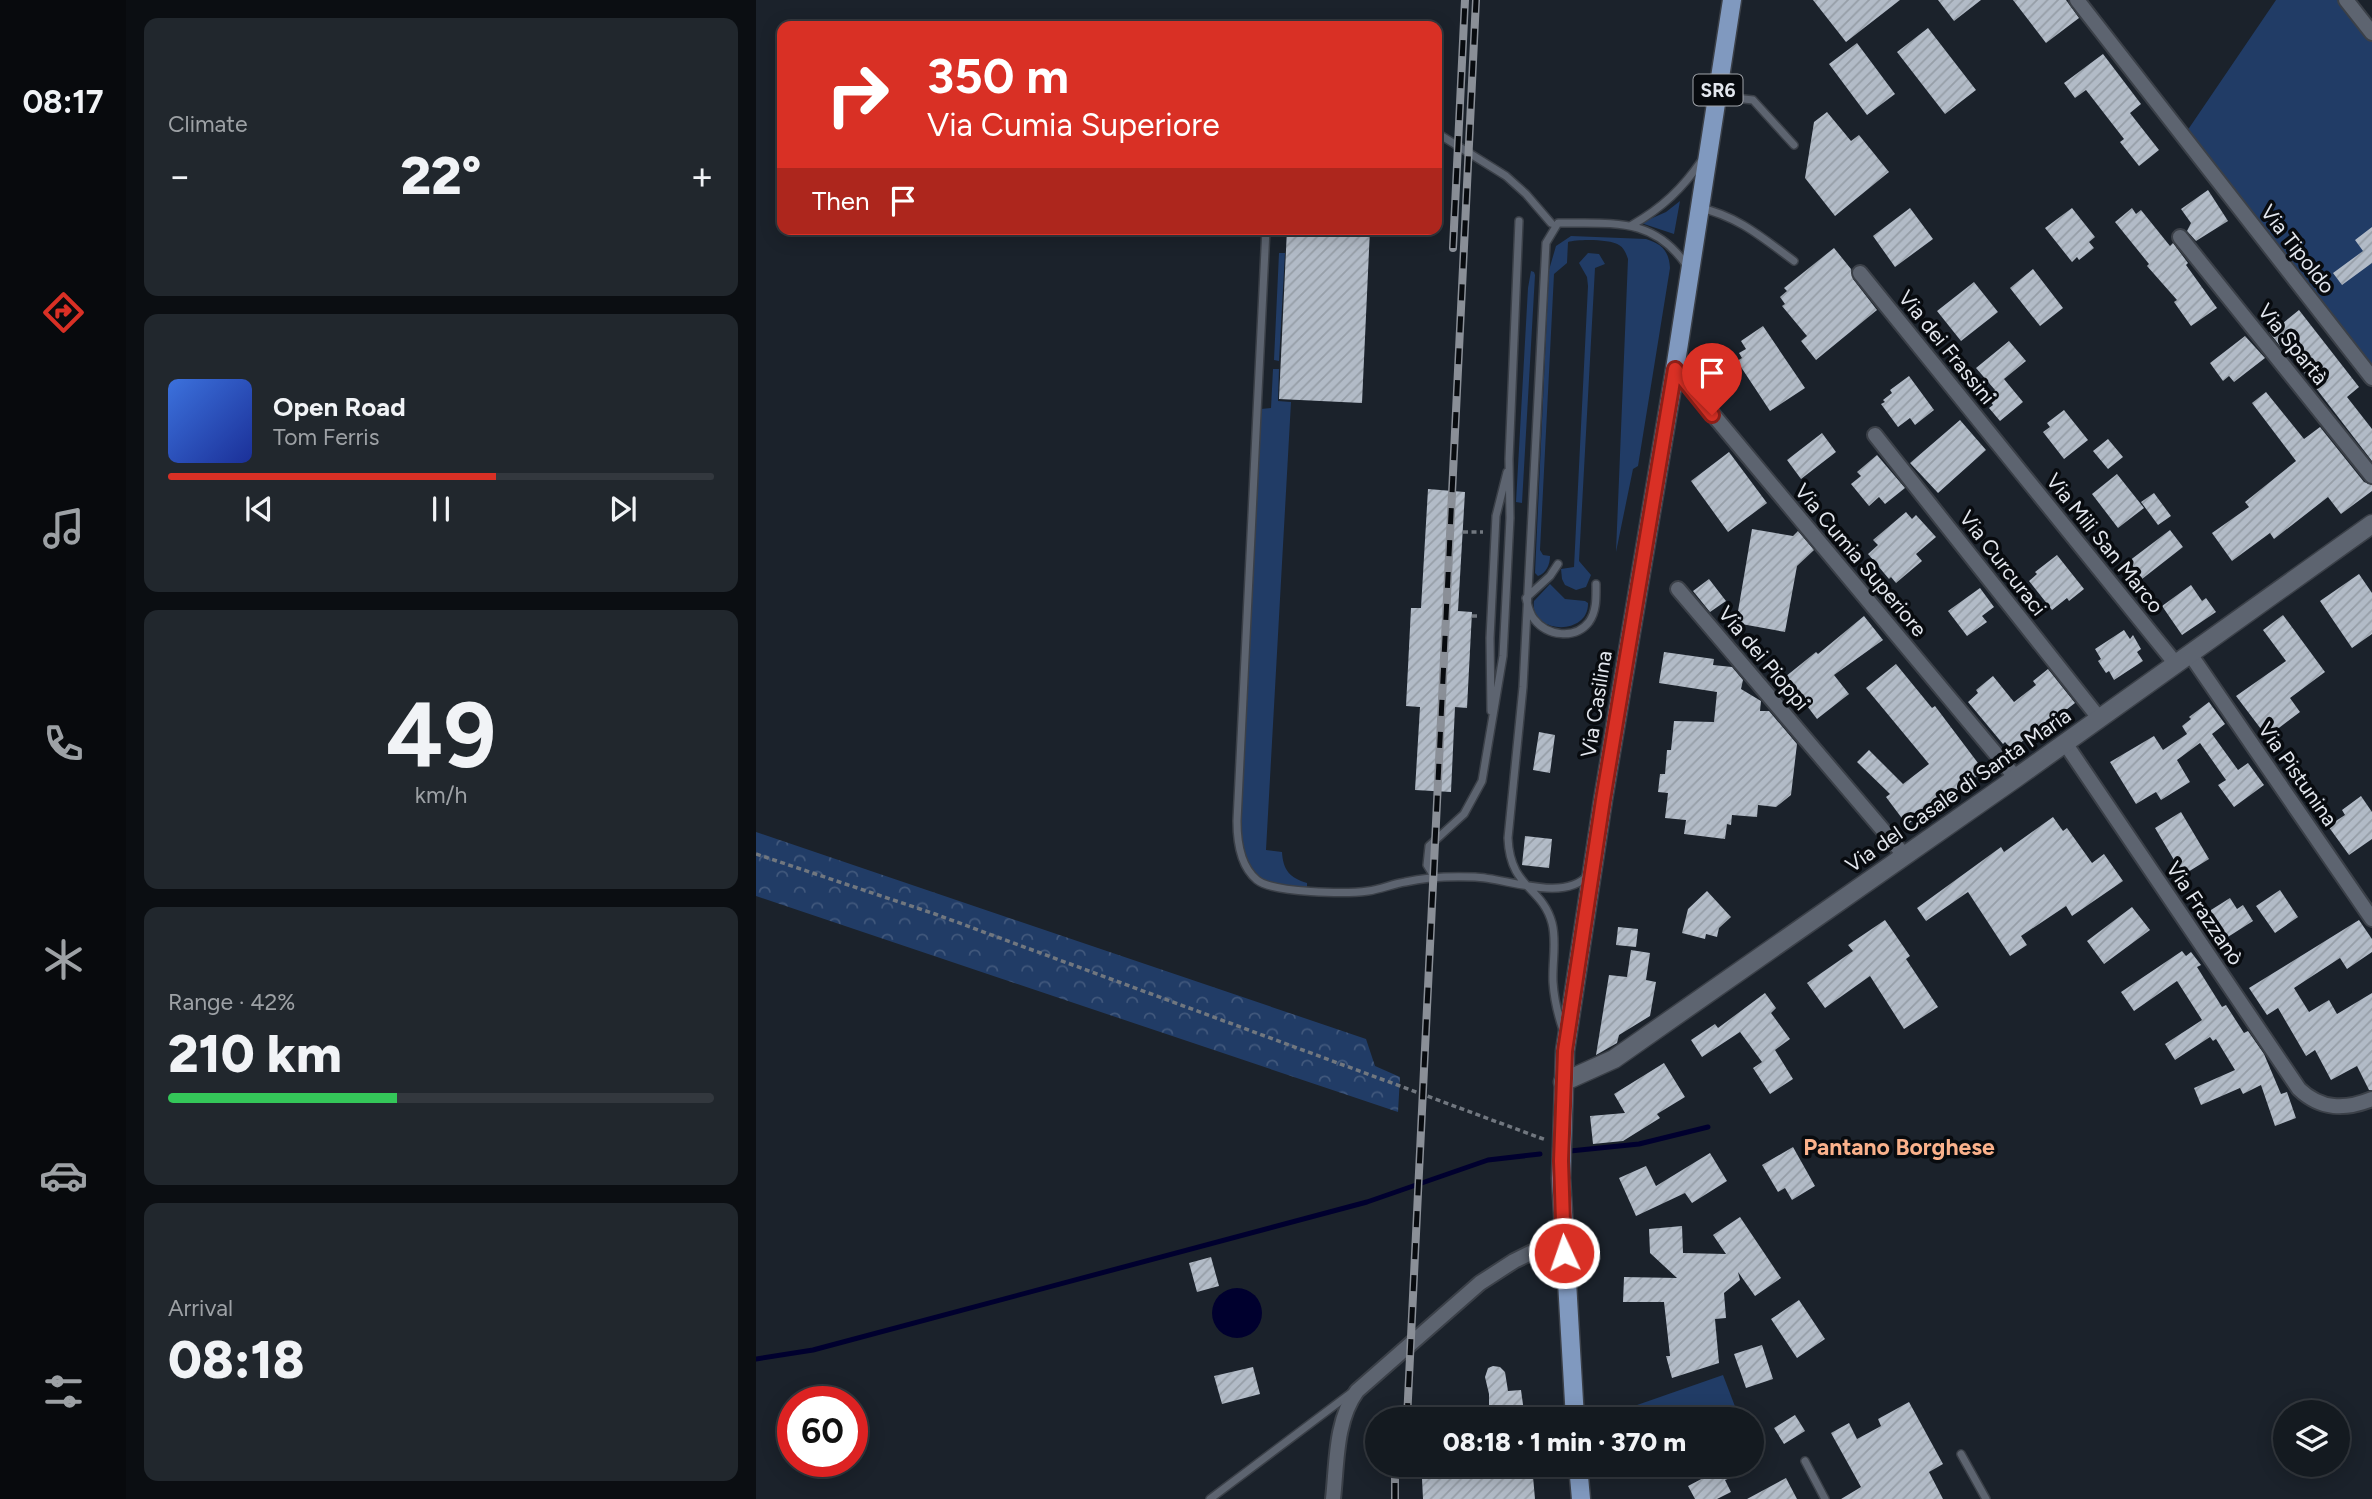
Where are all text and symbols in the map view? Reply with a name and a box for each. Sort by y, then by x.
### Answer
text: 350 m [927,46,1069,105]
icon: right [812,49,903,140]
road number: SR6 [1693,74,1742,106]
text: 08:17 [22,83,104,121]
text: Via Cumia Superiore [927,106,1220,144]
text: Climate [168,110,247,138]
text: 22° [400,145,482,207]
text: − [168,153,192,199]
text: + [690,153,714,199]
icon: arrive [884,182,922,220]
text: Then [812,185,870,217]
street label: Via Tipoldo [2256,200,2340,298]
street label: Via dei Frassini [1893,285,2001,409]
icon: directions [39,288,88,337]
street label: Via Spartà [2253,298,2333,390]
pin [1682,343,1742,415]
icon: arrive [1693,354,1731,392]
text: Open Road [273,391,406,423]
text: Tom Ferris [273,423,379,451]
street label: Via Mili San Marco [2041,468,2169,618]
street label: Via Cumia Superiore [1790,478,1932,642]
icon: previous [240,490,278,528]
icon: pause [422,490,460,528]
icon: next [604,490,642,528]
icon: music [39,504,88,553]
street label: Via Curcuraci [1954,505,2052,621]
street label: Via dei Pioppi [1713,601,1815,715]
street label: Via Casilina [1575,649,1617,759]
text: 49 [386,681,496,790]
street label: Via del Casale di Santa Maria [1841,703,2075,877]
street label: Via Pistunina [2253,717,2343,831]
icon: phone [39,719,88,768]
text: km/h [415,781,467,809]
street label: Via Frazzanò [2161,856,2249,970]
icon: climate [39,935,88,984]
text: Range · 42% [168,988,295,1016]
text: 210 km [168,1023,342,1085]
district label: Pantano Borghese [1803,1133,1995,1161]
icon: car [39,1151,88,1200]
position arrow [1527,1216,1601,1290]
text: Arrival [168,1294,233,1322]
text: 08:18 [168,1329,304,1391]
icon: filters [39,1367,88,1416]
speed limit sign: 60 [777,1386,868,1477]
map controls [2273,1400,2350,1477]
button: layers [2273,1400,2350,1477]
text: 08:18 · 1 min · 370 m [1443,1426,1686,1458]

